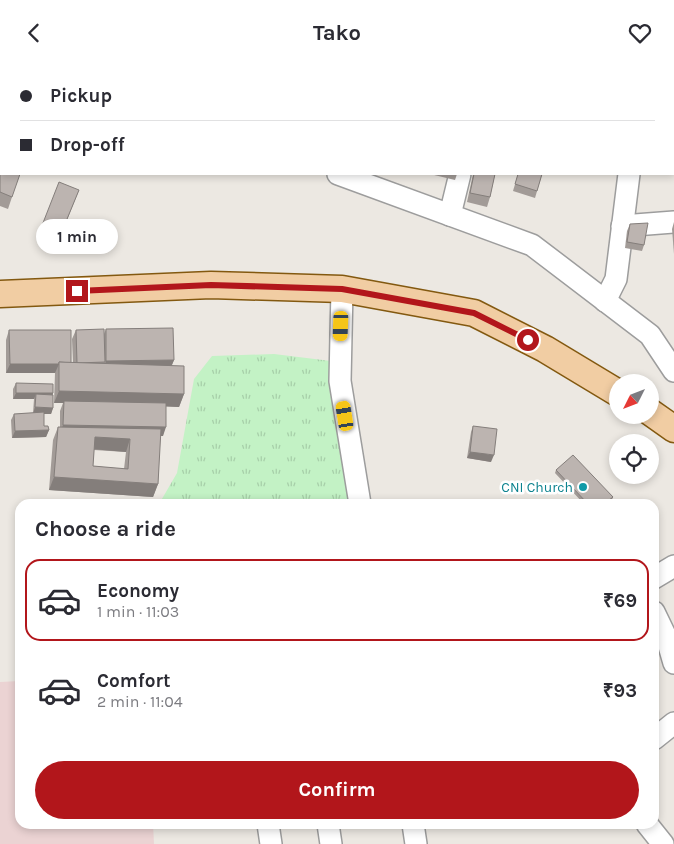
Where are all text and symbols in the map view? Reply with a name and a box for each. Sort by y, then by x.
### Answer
icon: back [20,19,48,47]
icon: heart [626,19,654,47]
text: Tako [313,20,361,46]
text: Pickup [50,85,112,107]
text: Drop-off [50,134,125,156]
callout: 1 min [36,219,118,253]
text: 1 min [57,227,97,246]
route end [66,280,88,302]
car [332,311,349,341]
route start [517,329,539,351]
north arrow [609,374,659,424]
map controls [609,374,659,484]
car [335,400,354,432]
button: locate [609,434,659,484]
place label: CNI Church [501,479,573,496]
marker: CNI Church [577,481,589,493]
text: Choose a ride [35,516,176,542]
icon: car [37,578,82,623]
text: Economy [97,580,179,602]
text: ₹69 [603,590,637,612]
text: 1 min · 11:03 [97,602,179,621]
icon: car [37,668,82,713]
text: Comfort [97,670,171,692]
text: ₹93 [603,680,637,702]
text: 2 min · 11:04 [97,692,183,711]
button: Confirm [35,761,639,819]

